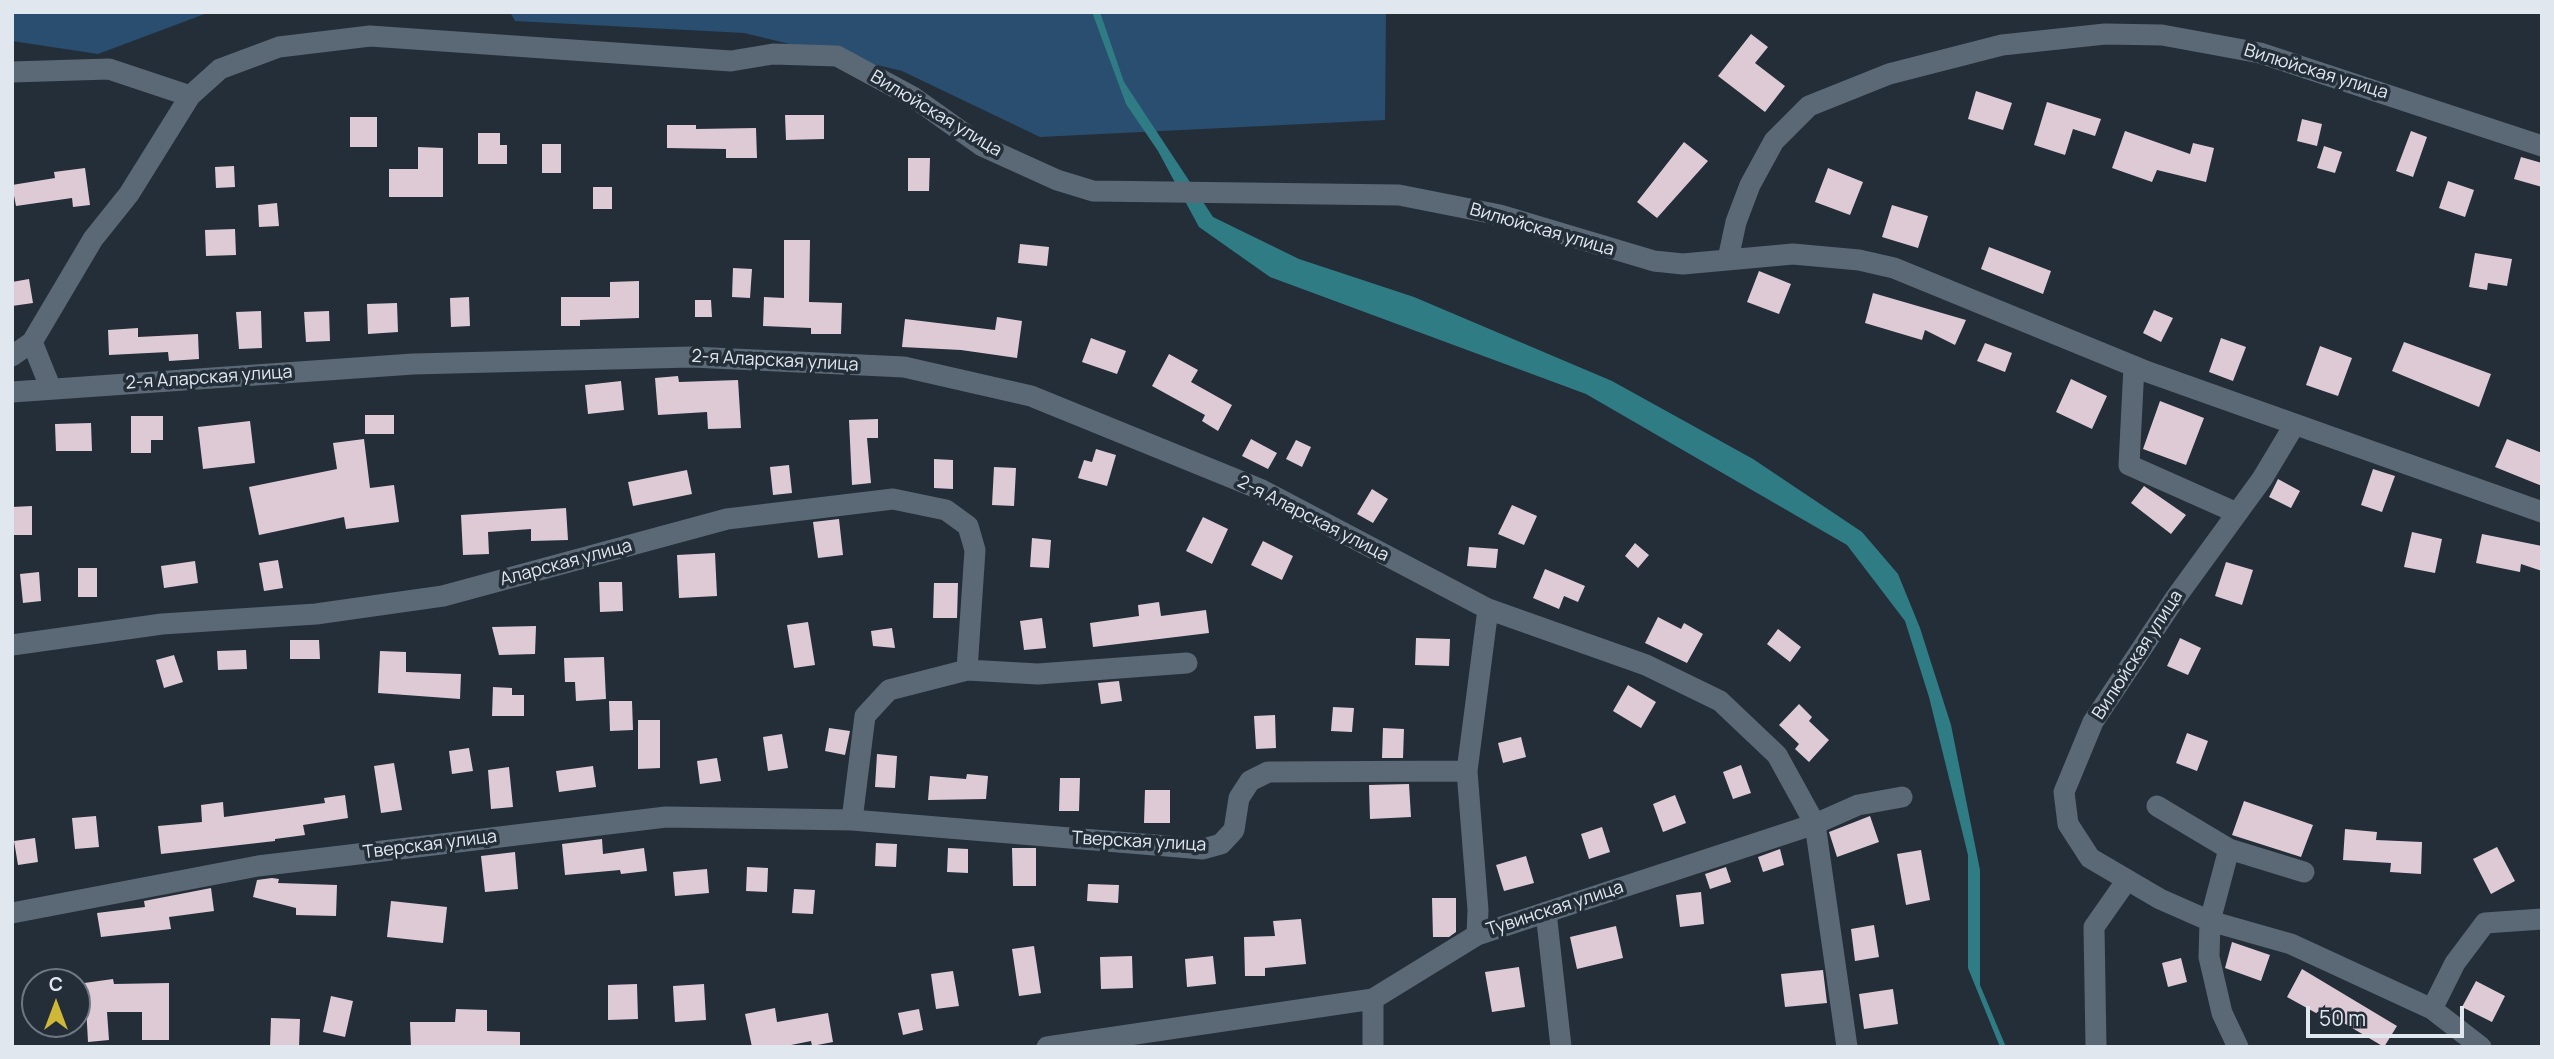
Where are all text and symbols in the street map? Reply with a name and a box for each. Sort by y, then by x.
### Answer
street label: Вилюйская улица [2241,40,2391,104]
street label: Вилюйская улица [866,66,1006,162]
street label: Вилюйская улица [1467,199,1617,261]
street label: 2-я Аларская улица [691,346,859,376]
street label: 2-я Аларская улица [125,361,293,395]
street label: 2-я Аларская улица [1234,471,1392,567]
street label: Аларская улица [498,535,634,591]
street label: Вилюйская улица [2088,586,2188,724]
street label: Тверская улица [362,826,498,864]
street label: Тверская улица [1071,828,1207,856]
street label: Тувинская улица [1484,877,1626,941]
north arrow [21,968,91,1038]
text: С [49,971,63,997]
scale bar [2309,992,2466,1036]
text: 50 m [2319,1004,2366,1032]

